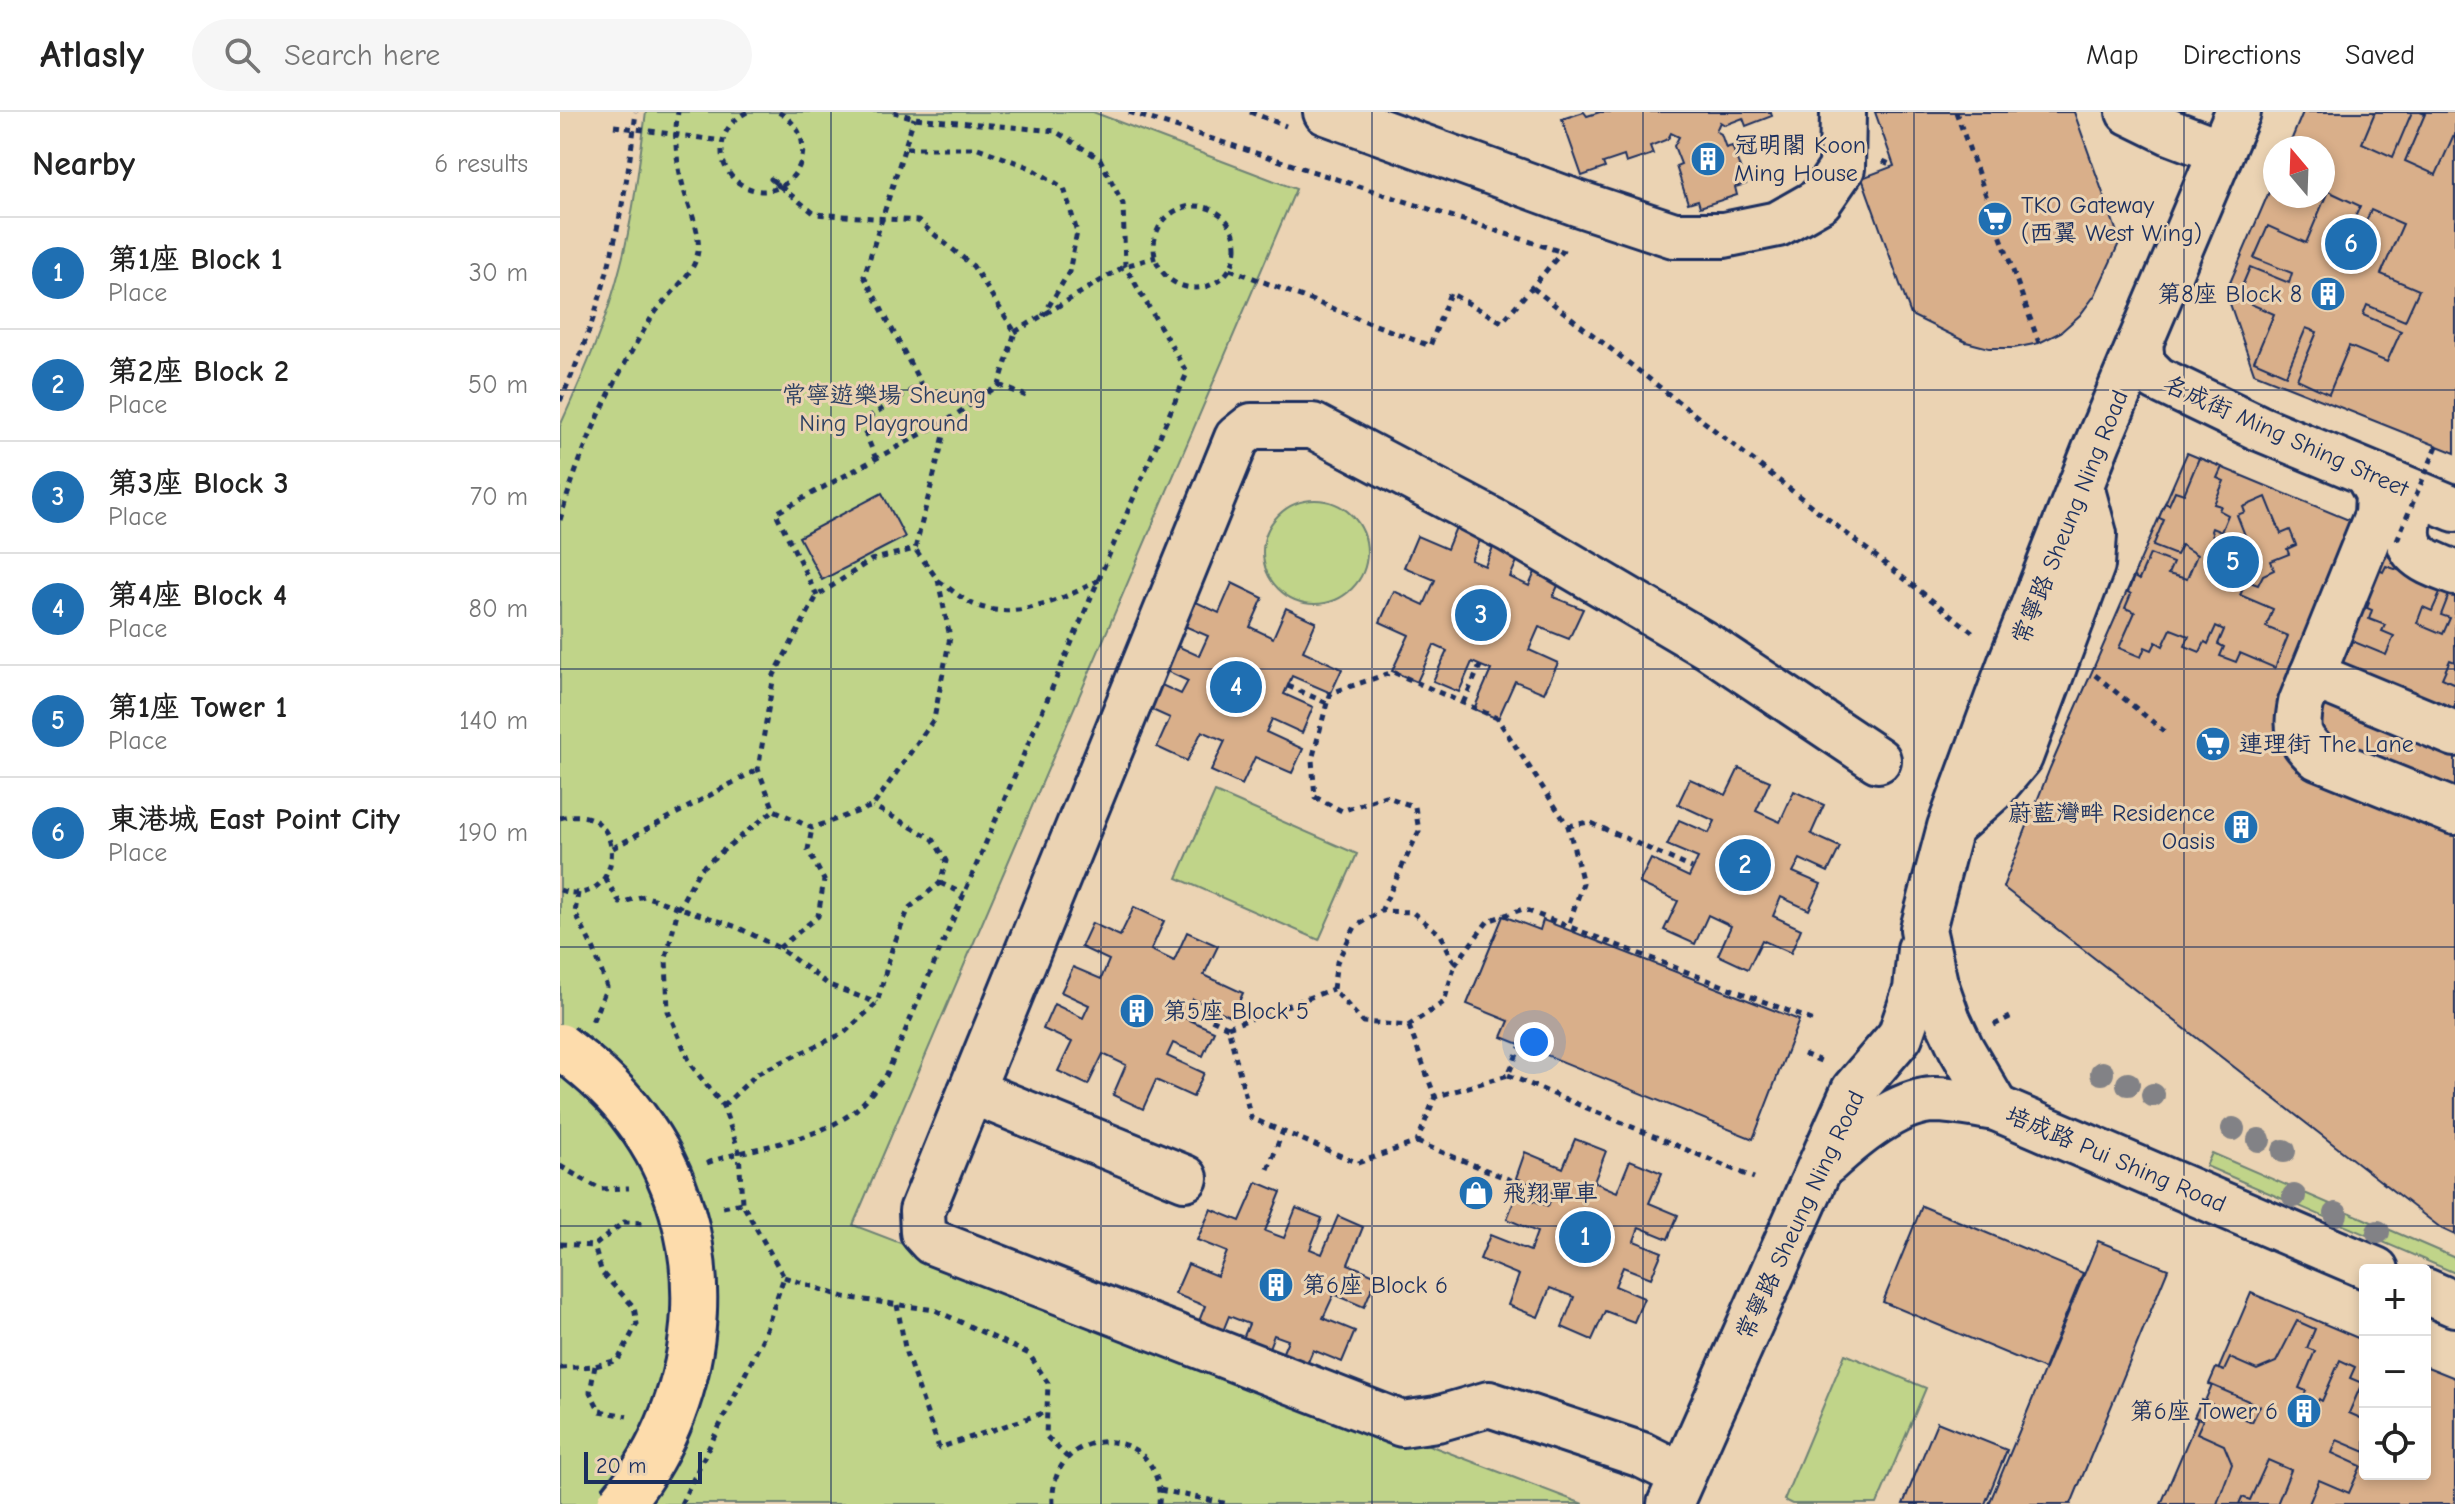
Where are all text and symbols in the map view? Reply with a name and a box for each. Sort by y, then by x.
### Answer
search box [192,19,752,91]
text: Atlasly [40,33,144,77]
icon: search [220,33,264,77]
text: Search here [284,38,440,73]
text: Map [2086,39,2139,71]
text: Directions [2183,39,2301,71]
text: Saved [2345,39,2415,71]
place label: 冠明閣 Koon Ming House [1734,131,1866,187]
north arrow [2263,136,2335,208]
building icon: 冠明閣 Koon Ming House [1689,140,1727,178]
text: Nearby [32,144,135,184]
text: 6 results [434,149,528,179]
place label: TKO Gateway (西翼 West Wing) [2021,191,2202,247]
supermarket icon: TKO Gateway (西翼 West Wing) [1976,200,2014,238]
pin: 6 [2325,214,2377,274]
text: 第1座 Block 1 [108,242,283,277]
text: 1 [53,258,63,288]
text: 30 m [469,258,528,288]
building icon: 第8座 Block 8 [2309,275,2347,313]
text: Place [108,278,167,308]
place label: 第8座 Block 8 [2157,280,2302,308]
text: 第2座 Block 2 [108,354,289,389]
street label: 名成街 Ming Shing Street [2159,369,2414,503]
text: 2 [52,370,64,400]
text: 50 m [468,370,528,400]
park label: 常寧遊樂場 Sheung Ning Playground [782,381,986,437]
street label: 常寧路 Sheung Ning Road [2006,386,2134,648]
text: Place [108,390,167,420]
text: 第3座 Block 3 [108,466,289,501]
text: 3 [52,482,64,512]
text: 70 m [470,482,528,512]
text: Place [108,502,167,532]
pin: 5 [2207,532,2259,592]
text: 第4座 Block 4 [108,578,287,613]
pin: 3 [1455,585,1507,645]
text: 4 [52,594,64,624]
text: 80 m [469,594,528,624]
text: Place [108,614,167,644]
pin: 4 [1210,657,1262,717]
text: 第1座 Tower 1 [108,690,287,725]
text: 5 [51,706,65,736]
text: 140 m [459,706,528,736]
supermarket icon: 連理街 The Lane [2194,725,2232,763]
text: Place [108,726,167,756]
place label: 連理街 The Lane [2239,730,2414,758]
place label: 蔚藍灣畔 Residence Oasis [2008,799,2215,855]
text: 東港城 East Point City [108,802,400,837]
building icon: 蔚藍灣畔 Residence Oasis [2222,808,2260,846]
text: 6 [51,818,65,848]
text: 190 m [458,818,528,848]
pin: 2 [1719,835,1771,895]
text: Place [108,838,167,868]
building icon: 第5座 Block 5 [1118,992,1156,1030]
place label: 第5座 Block 5 [1163,997,1309,1025]
your location [1514,1022,1554,1062]
street label: 常寧路 Sheung Ning Road [1730,1086,1870,1344]
street label: 培成路 Pui Shing Road [2002,1100,2230,1218]
shop icon: 飛翔單車 [1457,1174,1495,1212]
place label: 飛翔單車 [1502,1179,1598,1207]
pin: 1 [1559,1207,1611,1267]
map controls [2359,1264,2431,1480]
button: + [2359,1264,2431,1336]
building icon: 第6座 Block 6 [1257,1266,1295,1304]
place label: 第6座 Block 6 [1302,1271,1448,1299]
button: − [2359,1336,2431,1408]
building icon: 第6座 Tower 6 [2285,1392,2323,1430]
place label: 第6座 Tower 6 [2130,1397,2278,1425]
button: locate [2359,1408,2431,1480]
scale bar [584,1448,702,1484]
text: 20 m [596,1453,646,1479]

